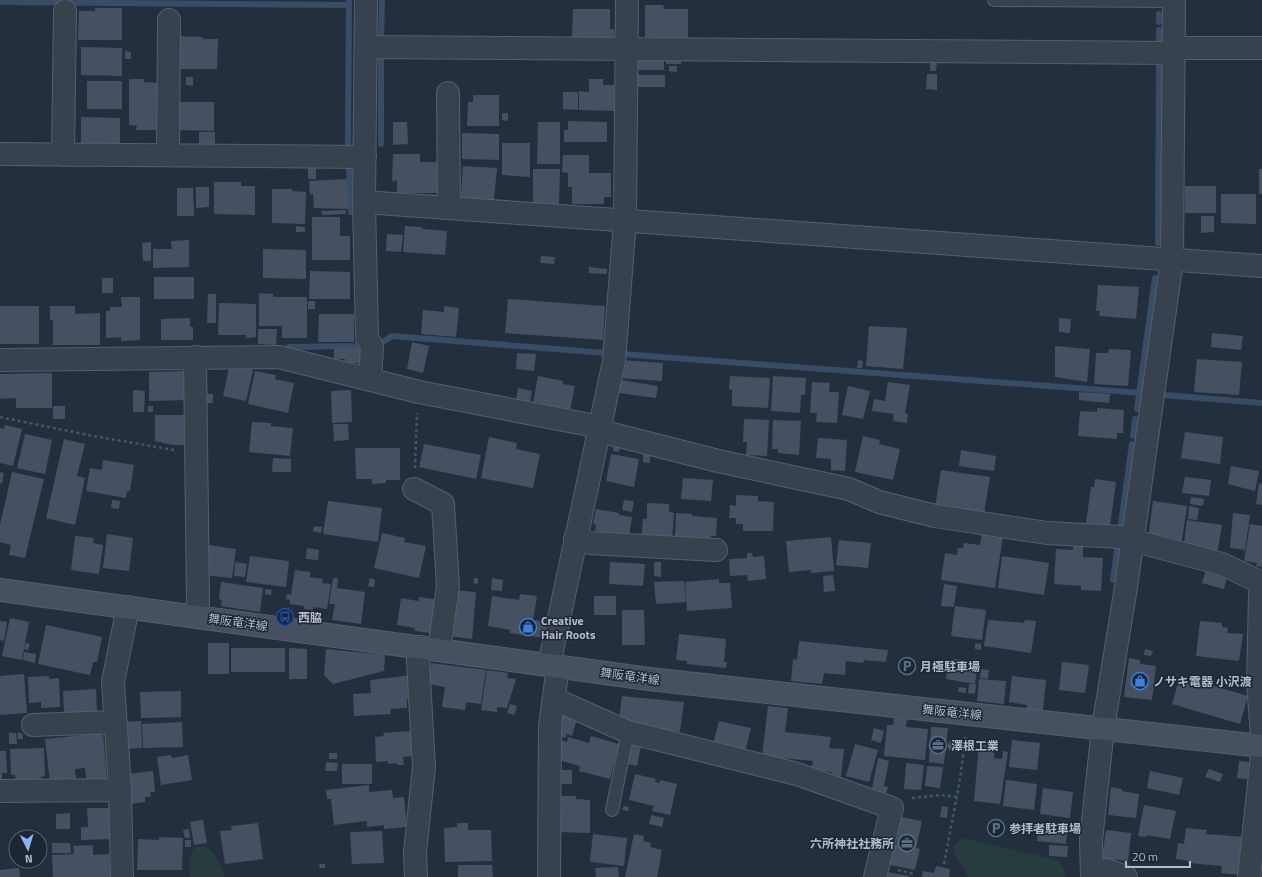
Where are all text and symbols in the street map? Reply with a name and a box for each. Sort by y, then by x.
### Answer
bus stop icon: 西脇 [275,607,295,627]
street label: 舞阪竜洋線 [207,608,269,636]
place label: 西脇 [298,608,322,627]
place label: Creative Hair Roots [541,611,596,644]
shop icon: Creative Hair Roots [518,617,538,637]
parking icon: 月極駐車場 [897,656,917,676]
place label: 月極駐車場 [920,657,980,676]
street label: 舞阪竜洋線 [599,662,661,690]
shop icon: ノサキ電器 小沢渡 [1130,671,1150,691]
place label: ノサキ電器 小沢渡 [1153,672,1252,691]
street label: 舞阪竜洋線 [921,699,983,725]
office icon: 澤根工業 [928,735,948,755]
place label: 澤根工業 [951,736,999,755]
parking icon: 参拝者駐車場 [986,818,1006,838]
place label: 参拝者駐車場 [1009,819,1081,838]
north arrow [8,829,48,869]
office icon: 六所神社社務所 [897,833,917,853]
place label: 六所神社社務所 [810,834,894,853]
scale bar [1126,843,1190,869]
text: 20 m [1132,847,1158,866]
text: N [24,851,33,867]

